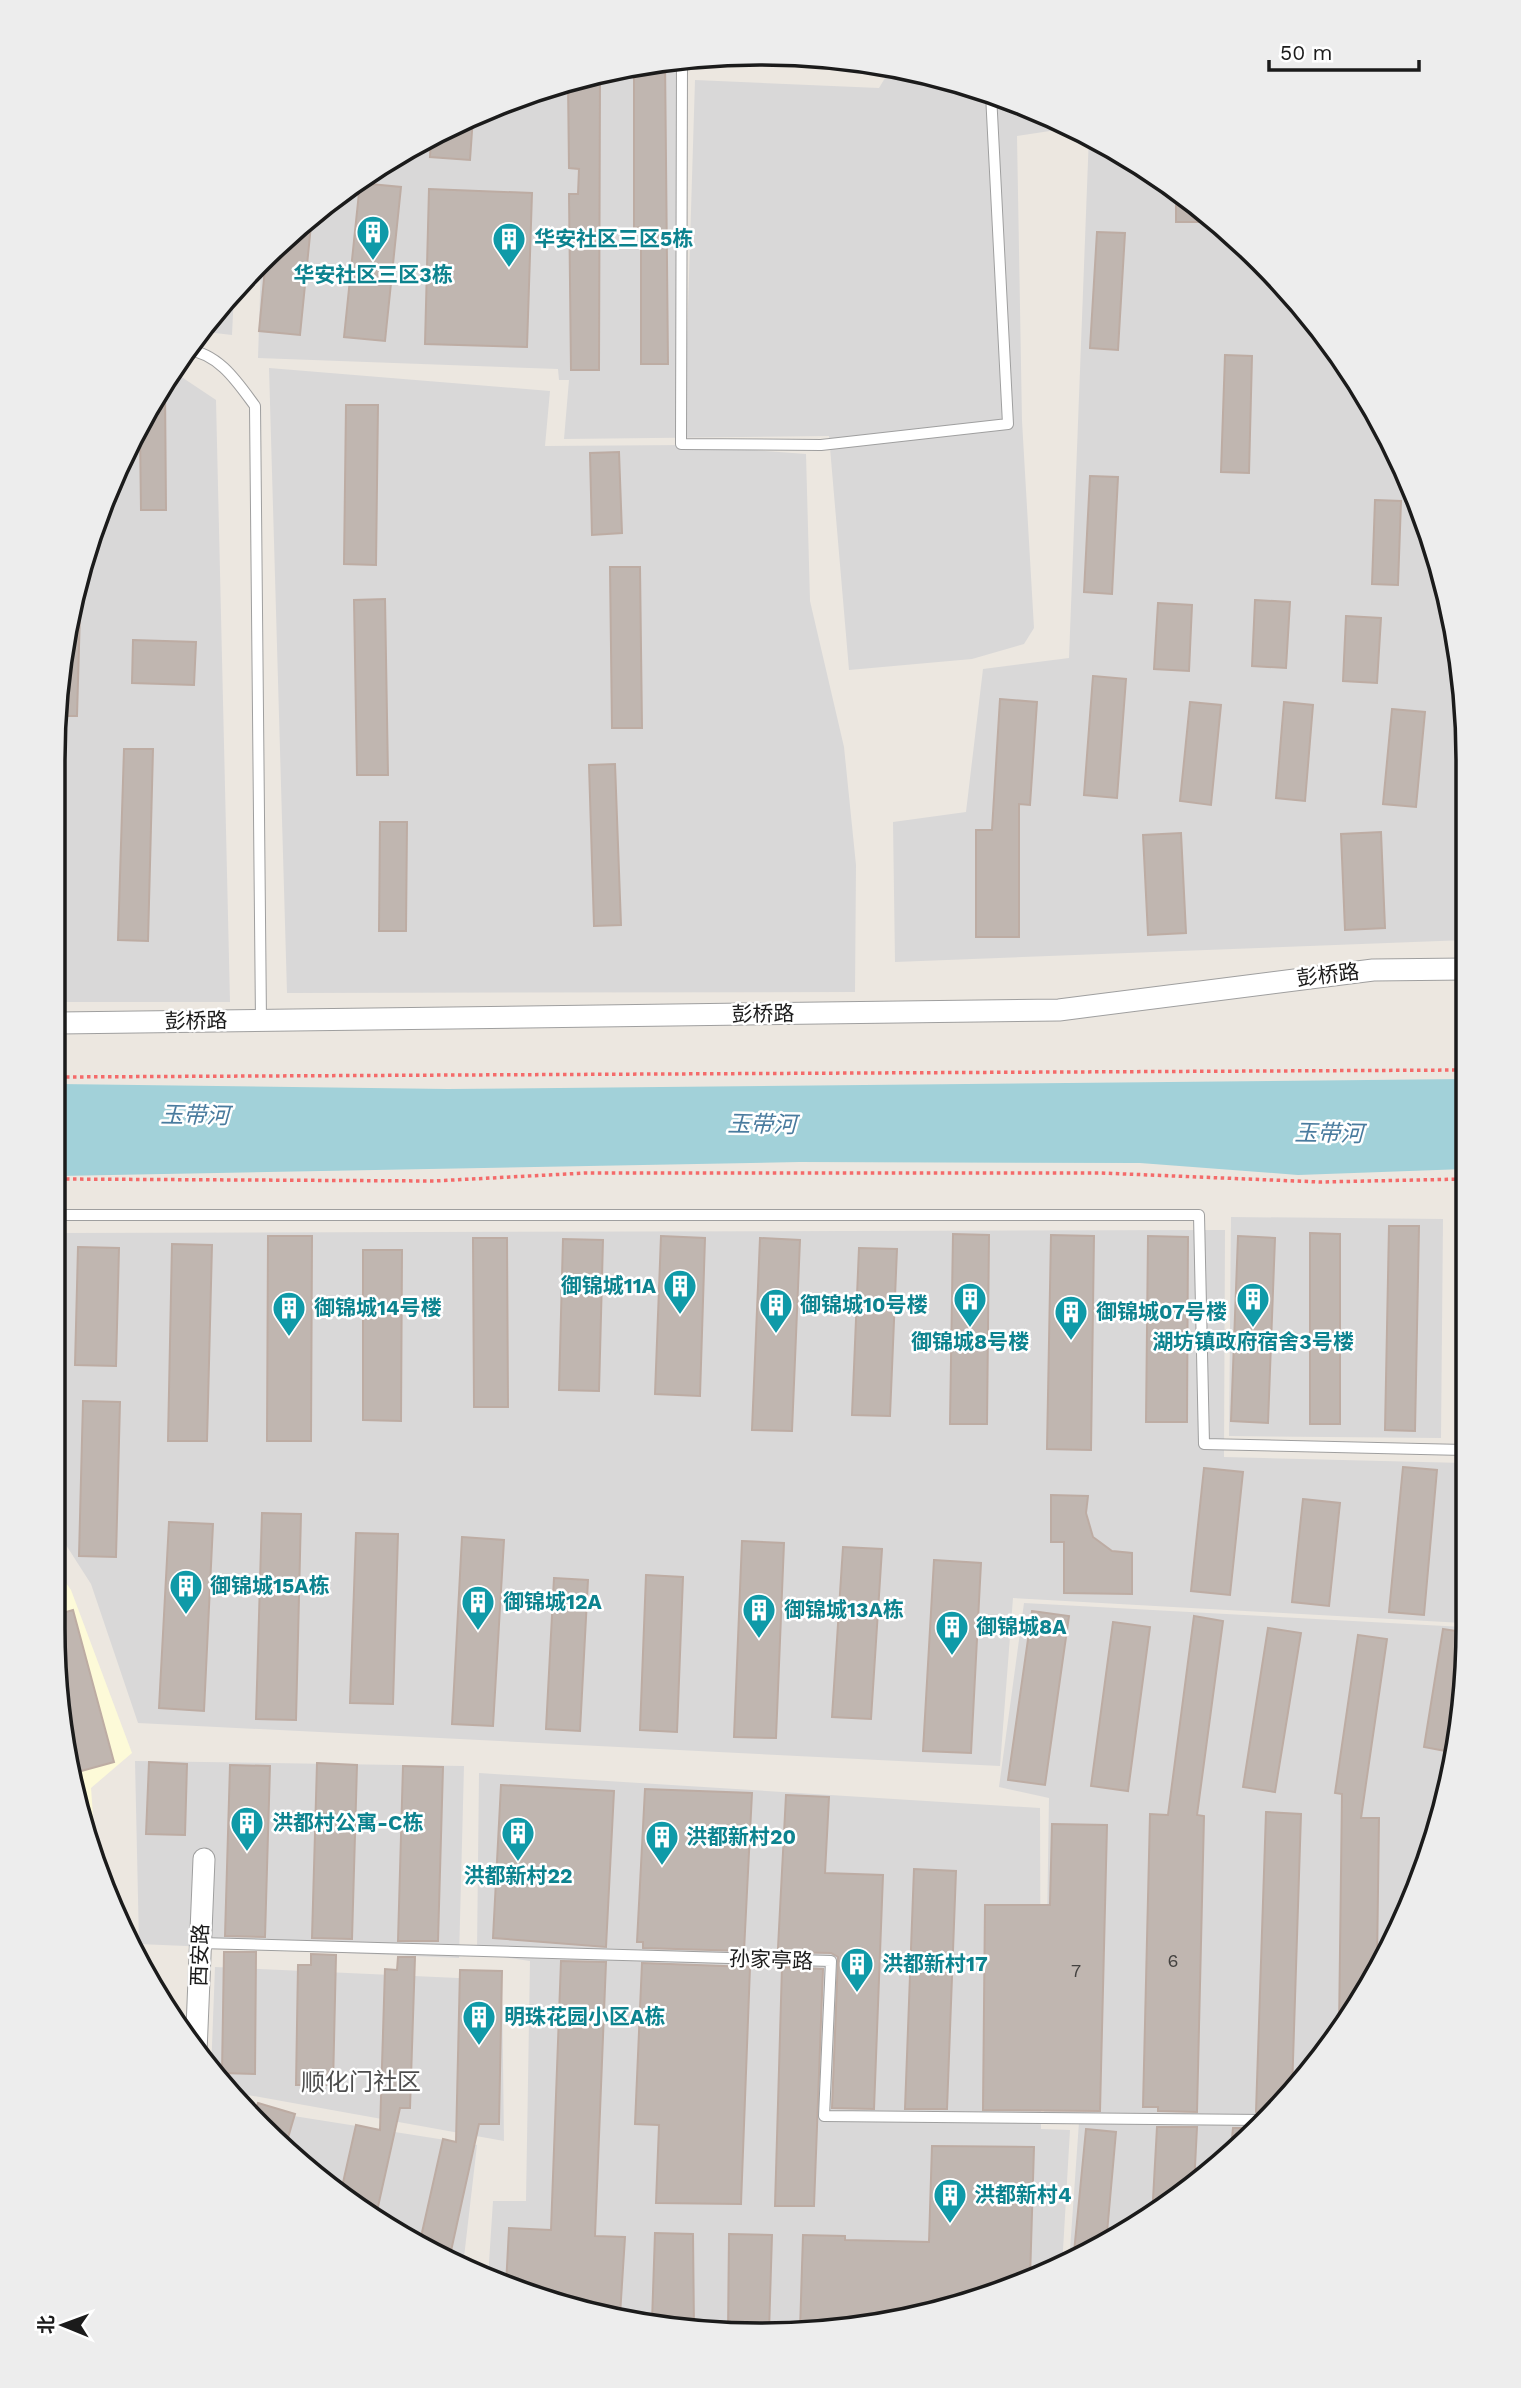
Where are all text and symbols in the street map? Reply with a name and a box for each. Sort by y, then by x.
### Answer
scale bar [1269,28,1420,72]
text: 50 m [1280,40,1332,65]
building icon: 华安社区三区3栋 [354,213,392,262]
building icon: 华安社区三区5栋 [490,220,528,269]
place label: 华安社区三区5栋 [534,226,693,251]
place label: 华安社区三区3栋 [293,262,453,287]
street label: 彭桥路 [1295,958,1361,991]
street label: 彭桥路 [731,1000,795,1027]
street label: 彭桥路 [164,1007,228,1034]
water label: 玉带河 [160,1101,234,1130]
water label: 玉带河 [727,1110,801,1139]
water label: 玉带河 [1294,1119,1368,1148]
building icon: 御锦城11A [661,1267,699,1316]
place label: 御锦城11A [561,1273,657,1298]
building icon: 御锦城8号楼 [951,1280,989,1329]
building icon: 湖坊镇政府宿舍3号楼 [1234,1280,1272,1329]
building icon: 御锦城10号楼 [757,1286,795,1335]
building icon: 御锦城14号楼 [270,1289,308,1338]
place label: 御锦城10号楼 [800,1292,928,1317]
building icon: 御锦城07号楼 [1052,1293,1090,1342]
place label: 御锦城14号楼 [314,1295,442,1320]
place label: 御锦城07号楼 [1096,1299,1227,1324]
place label: 御锦城8号楼 [911,1329,1029,1354]
place label: 湖坊镇政府宿舍3号楼 [1152,1329,1354,1354]
building icon: 御锦城15A栋 [167,1567,205,1616]
place label: 御锦城15A栋 [210,1573,330,1598]
building icon: 御锦城12A [459,1583,497,1632]
place label: 御锦城12A [503,1589,603,1614]
building icon: 御锦城13A栋 [740,1591,778,1640]
place label: 御锦城13A栋 [784,1597,904,1622]
building icon: 御锦城8A [933,1608,971,1657]
place label: 御锦城8A [976,1614,1067,1639]
building icon: 洪都村公寓-C栋 [228,1804,266,1853]
place label: 洪都村公寓-C栋 [272,1810,423,1835]
building icon: 洪都新村22 [499,1814,537,1863]
building icon: 洪都新村20 [643,1818,681,1867]
place label: 洪都新村20 [686,1824,796,1849]
place label: 洪都新村22 [463,1863,573,1888]
street label: 西安路 [186,1923,213,1987]
building icon: 洪都新村17 [838,1945,876,1994]
street label: 孙家亭路 [729,1946,813,1973]
house number: 6 [1168,1950,1178,1971]
place label: 洪都新村17 [882,1951,988,1976]
house number: 7 [1071,1960,1081,1981]
building icon: 明珠花园小区A栋 [460,1998,498,2047]
place label: 明珠花园小区A栋 [504,2004,665,2029]
district label: 顺化门社区 [301,2068,421,2096]
building icon: 洪都新村4 [931,2176,969,2225]
place label: 洪都新村4 [974,2182,1072,2207]
north arrow [28,2290,98,2360]
text: 北 [35,2315,58,2334]

